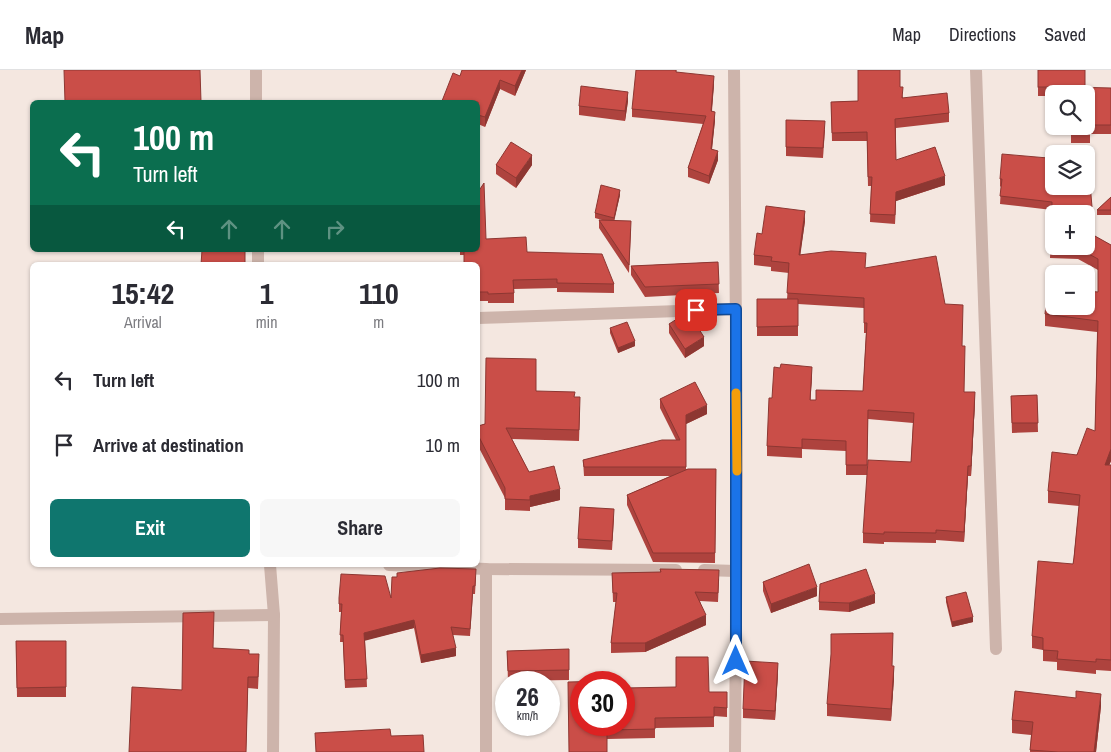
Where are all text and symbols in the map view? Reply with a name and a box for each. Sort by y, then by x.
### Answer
text: Map [25,19,64,51]
text: Map [892,22,921,47]
text: Directions [949,22,1016,47]
text: Saved [1044,22,1086,47]
map controls [1045,85,1095,315]
button: search [1045,85,1095,135]
text: 100 m [133,114,214,161]
icon: left [50,120,115,185]
button: layers [1045,145,1095,195]
text: Turn left [133,159,198,189]
button: + [1045,205,1095,255]
icon: left [162,215,190,243]
icon: ahead [215,215,243,243]
icon: ahead [268,215,296,243]
icon: right [321,215,349,243]
button: − [1045,265,1095,315]
text: 15:42 [111,273,174,313]
text: 1 [260,273,273,313]
text: 110 [359,273,399,313]
pin [675,289,717,331]
icon: arrive [682,296,710,324]
text: Arrival [124,311,162,333]
text: min [256,311,278,333]
text: m [373,311,384,333]
icon: left [50,366,78,394]
text: Turn left [93,367,154,393]
text: 100 m [417,367,460,393]
icon: arrive [50,431,78,459]
text: Arrive at destination [93,432,244,458]
text: 10 m [425,432,460,458]
button: Exit [50,499,250,557]
button: Share [260,499,460,557]
position arrow [709,634,761,686]
speed limit sign: 30 [570,671,635,736]
text: 26 [516,680,539,714]
text: km/h [517,708,538,724]

